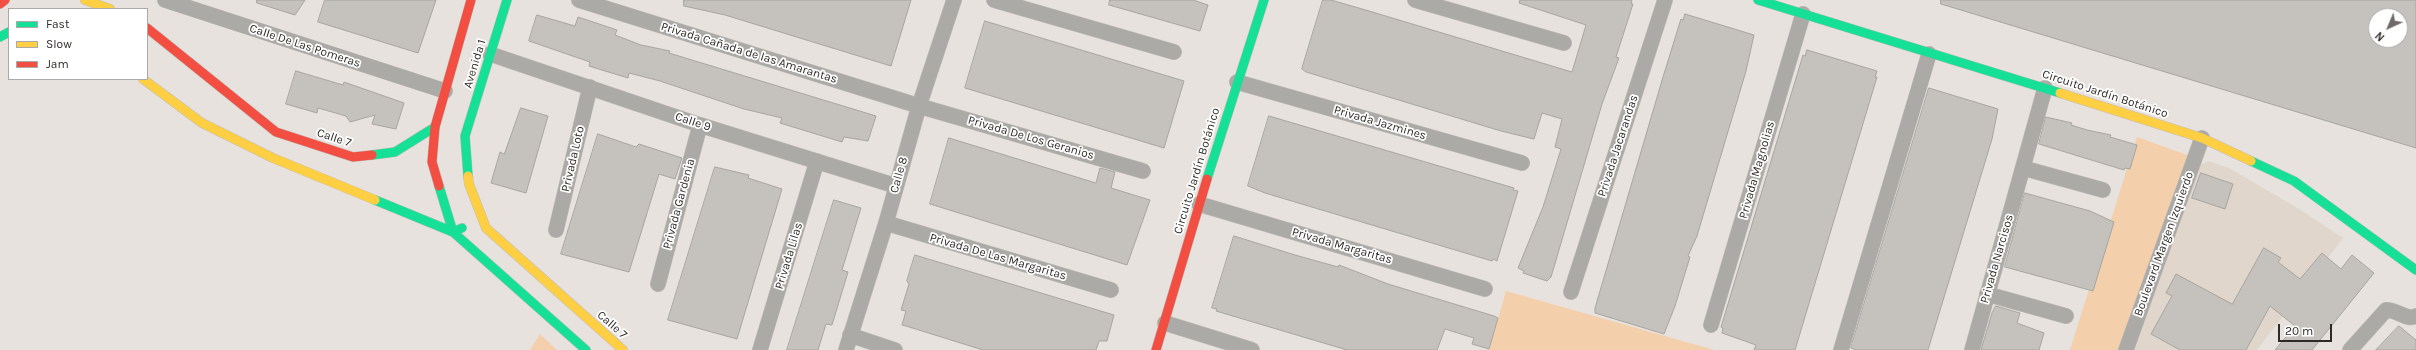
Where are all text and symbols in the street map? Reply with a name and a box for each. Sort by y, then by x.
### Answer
legend [8,8,148,80]
north arrow [2368,8,2408,48]
text: Fast [46,17,69,31]
street label: Privada Cañada de las Amarantas [659,19,839,87]
street label: Calle De Las Pomeras [248,21,362,71]
text: N [2373,29,2387,44]
text: Slow [46,37,72,51]
street label: Avenida 1 [461,38,489,90]
text: Jam [46,57,69,71]
street label: Circuito Jardín Botánico [2040,67,2170,121]
street label: Privada Jacarandas [1595,93,1641,199]
street label: Privada Jazmines [1332,103,1428,143]
street label: Circuito Jardín Botánico [1171,106,1223,236]
street label: Calle 9 [673,109,713,135]
street label: Privada De Los Geranios [966,113,1096,163]
street label: Privada Magnolias [1736,119,1778,221]
street label: Privada Loto [558,125,588,193]
street label: Calle 7 [315,126,353,150]
street label: Calle 8 [887,155,911,195]
street label: Privada Gardenia [660,157,698,251]
street label: Boulevard Margen Izquierdo [2131,170,2197,318]
street label: Privada Narcisos [1977,213,2017,305]
street label: Privada Lilas [772,221,806,291]
street label: Privada Margaritas [1290,225,1394,267]
street label: Privada De Las Margaritas [928,231,1068,283]
street label: Calle 7 [594,308,630,342]
scale bar [2280,316,2334,342]
text: 20 m [2285,324,2313,338]

